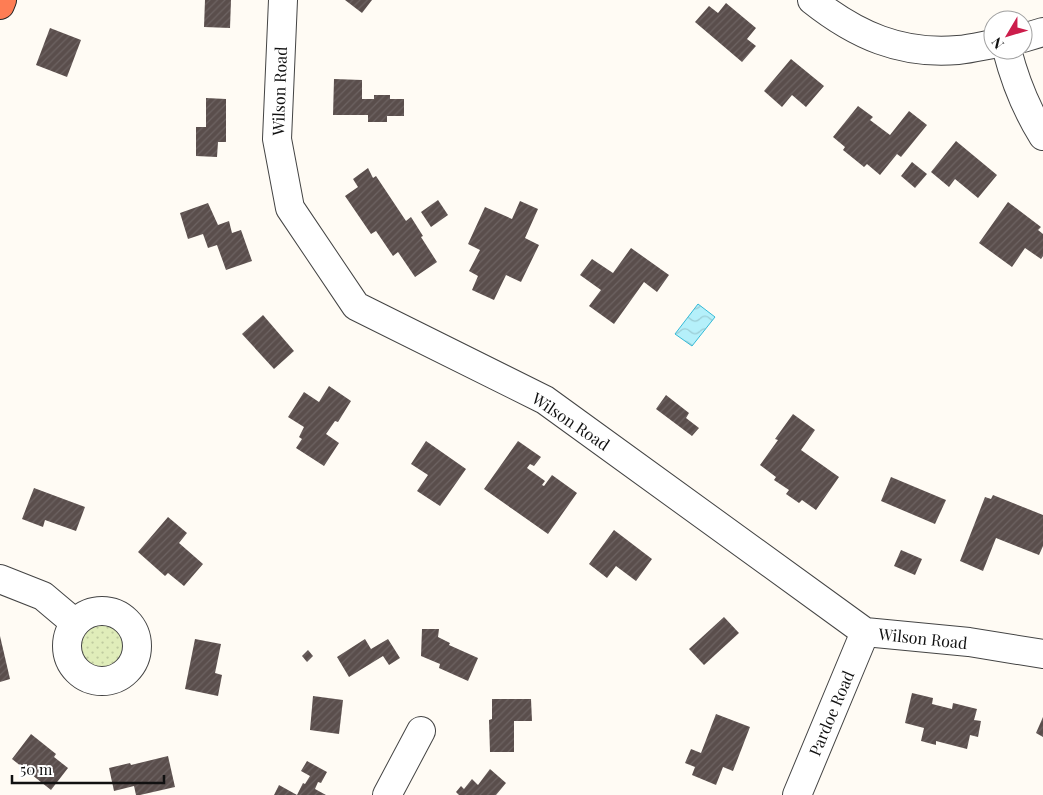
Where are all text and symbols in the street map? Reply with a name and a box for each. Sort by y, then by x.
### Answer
north arrow [983,10,1033,60]
text: N [987,33,1008,53]
street label: Wilson Road [267,46,291,137]
street label: Wilson Road [527,387,614,455]
street label: Wilson Road [877,623,968,653]
street label: Pardoe Road [804,667,858,759]
scale bar [12,752,165,784]
text: 50 m [20,759,53,779]

